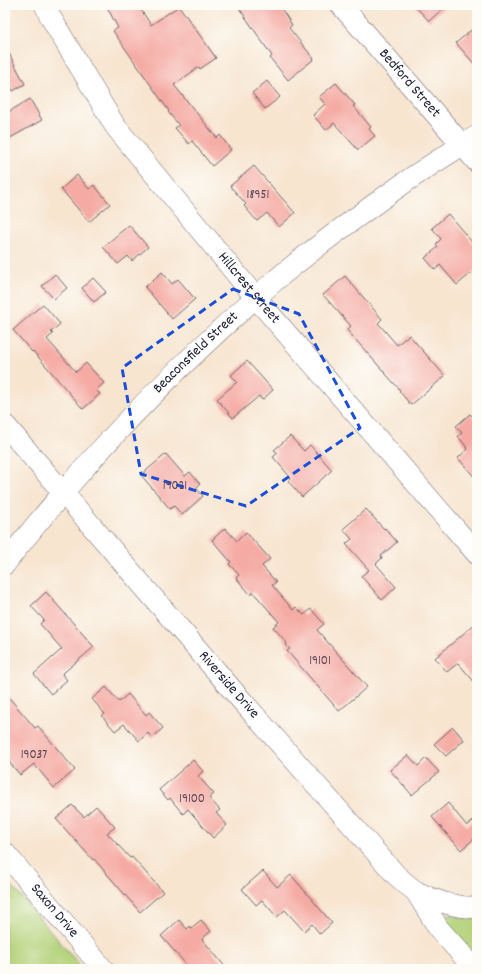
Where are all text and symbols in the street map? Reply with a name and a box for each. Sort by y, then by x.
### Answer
street label: Bedford Street [373,44,446,123]
house number: 18951 [247,186,269,205]
street label: Hillcrest Street [212,248,285,329]
street label: Beaconsfield Street [148,306,244,399]
house number: 19021 [163,477,187,496]
street label: Riverside Drive [193,646,264,724]
house number: 19101 [309,652,331,671]
house number: 19037 [21,746,47,765]
house number: 19100 [179,790,205,809]
street label: Saxon Drive [25,879,84,943]

